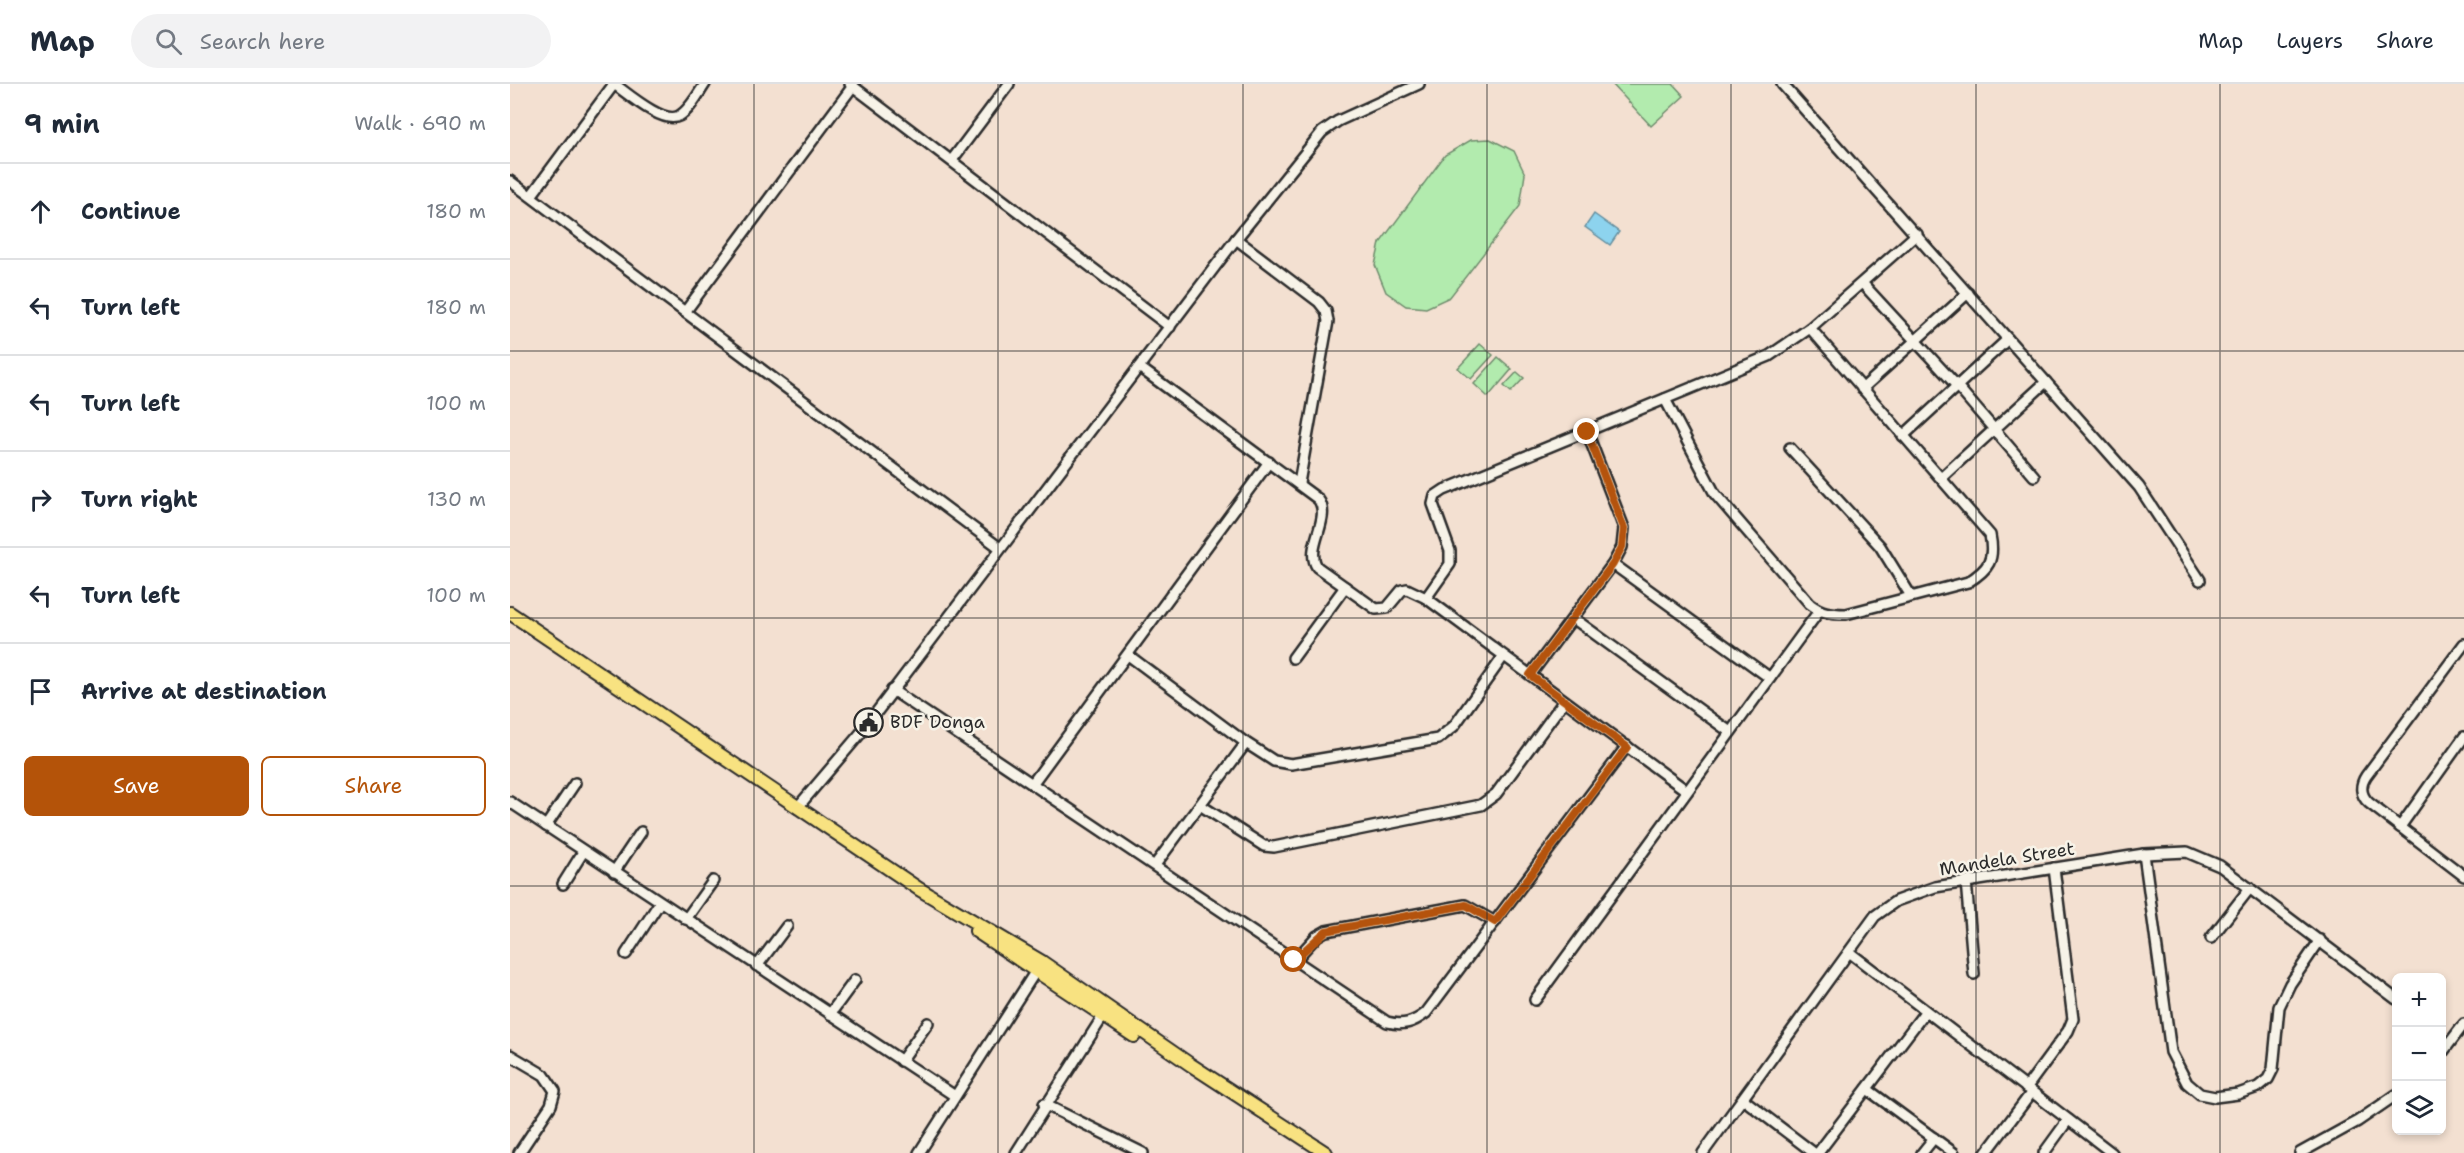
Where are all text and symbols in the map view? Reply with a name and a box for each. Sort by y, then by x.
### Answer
search box [131,14,551,68]
text: Map [30,22,95,60]
icon: search [152,25,185,58]
text: Search here [200,27,325,56]
text: Map [2198,27,2243,55]
text: Layers [2276,27,2343,55]
text: Share [2376,27,2434,55]
text: 9 min [24,106,100,141]
text: Walk · 690 m [354,110,486,136]
icon: ahead [24,195,57,228]
text: Continue [81,197,181,226]
text: 180 m [426,198,486,224]
icon: left [24,291,57,324]
text: Turn left [81,293,180,322]
text: 180 m [426,294,486,320]
icon: left [24,387,57,420]
text: Turn left [81,389,180,418]
text: 100 m [426,390,486,416]
route end [1573,418,1599,444]
icon: right [24,483,57,516]
text: Turn right [81,485,198,514]
text: 130 m [427,486,486,512]
icon: left [24,579,57,612]
text: Turn left [81,581,180,610]
text: 100 m [426,582,486,608]
icon: arrive [24,675,57,708]
text: Arrive at destination [81,677,327,706]
public building icon: BDF Donga [853,706,885,738]
place label: BDF Donga [890,710,985,734]
button: Save [24,756,249,816]
button: Share [261,756,486,816]
street label: Mandela Street [1938,836,2076,882]
route start [1280,946,1306,972]
map controls [2392,973,2446,1135]
button: + [2392,973,2446,1027]
button: − [2392,1027,2446,1081]
button: layers [2392,1081,2446,1135]

